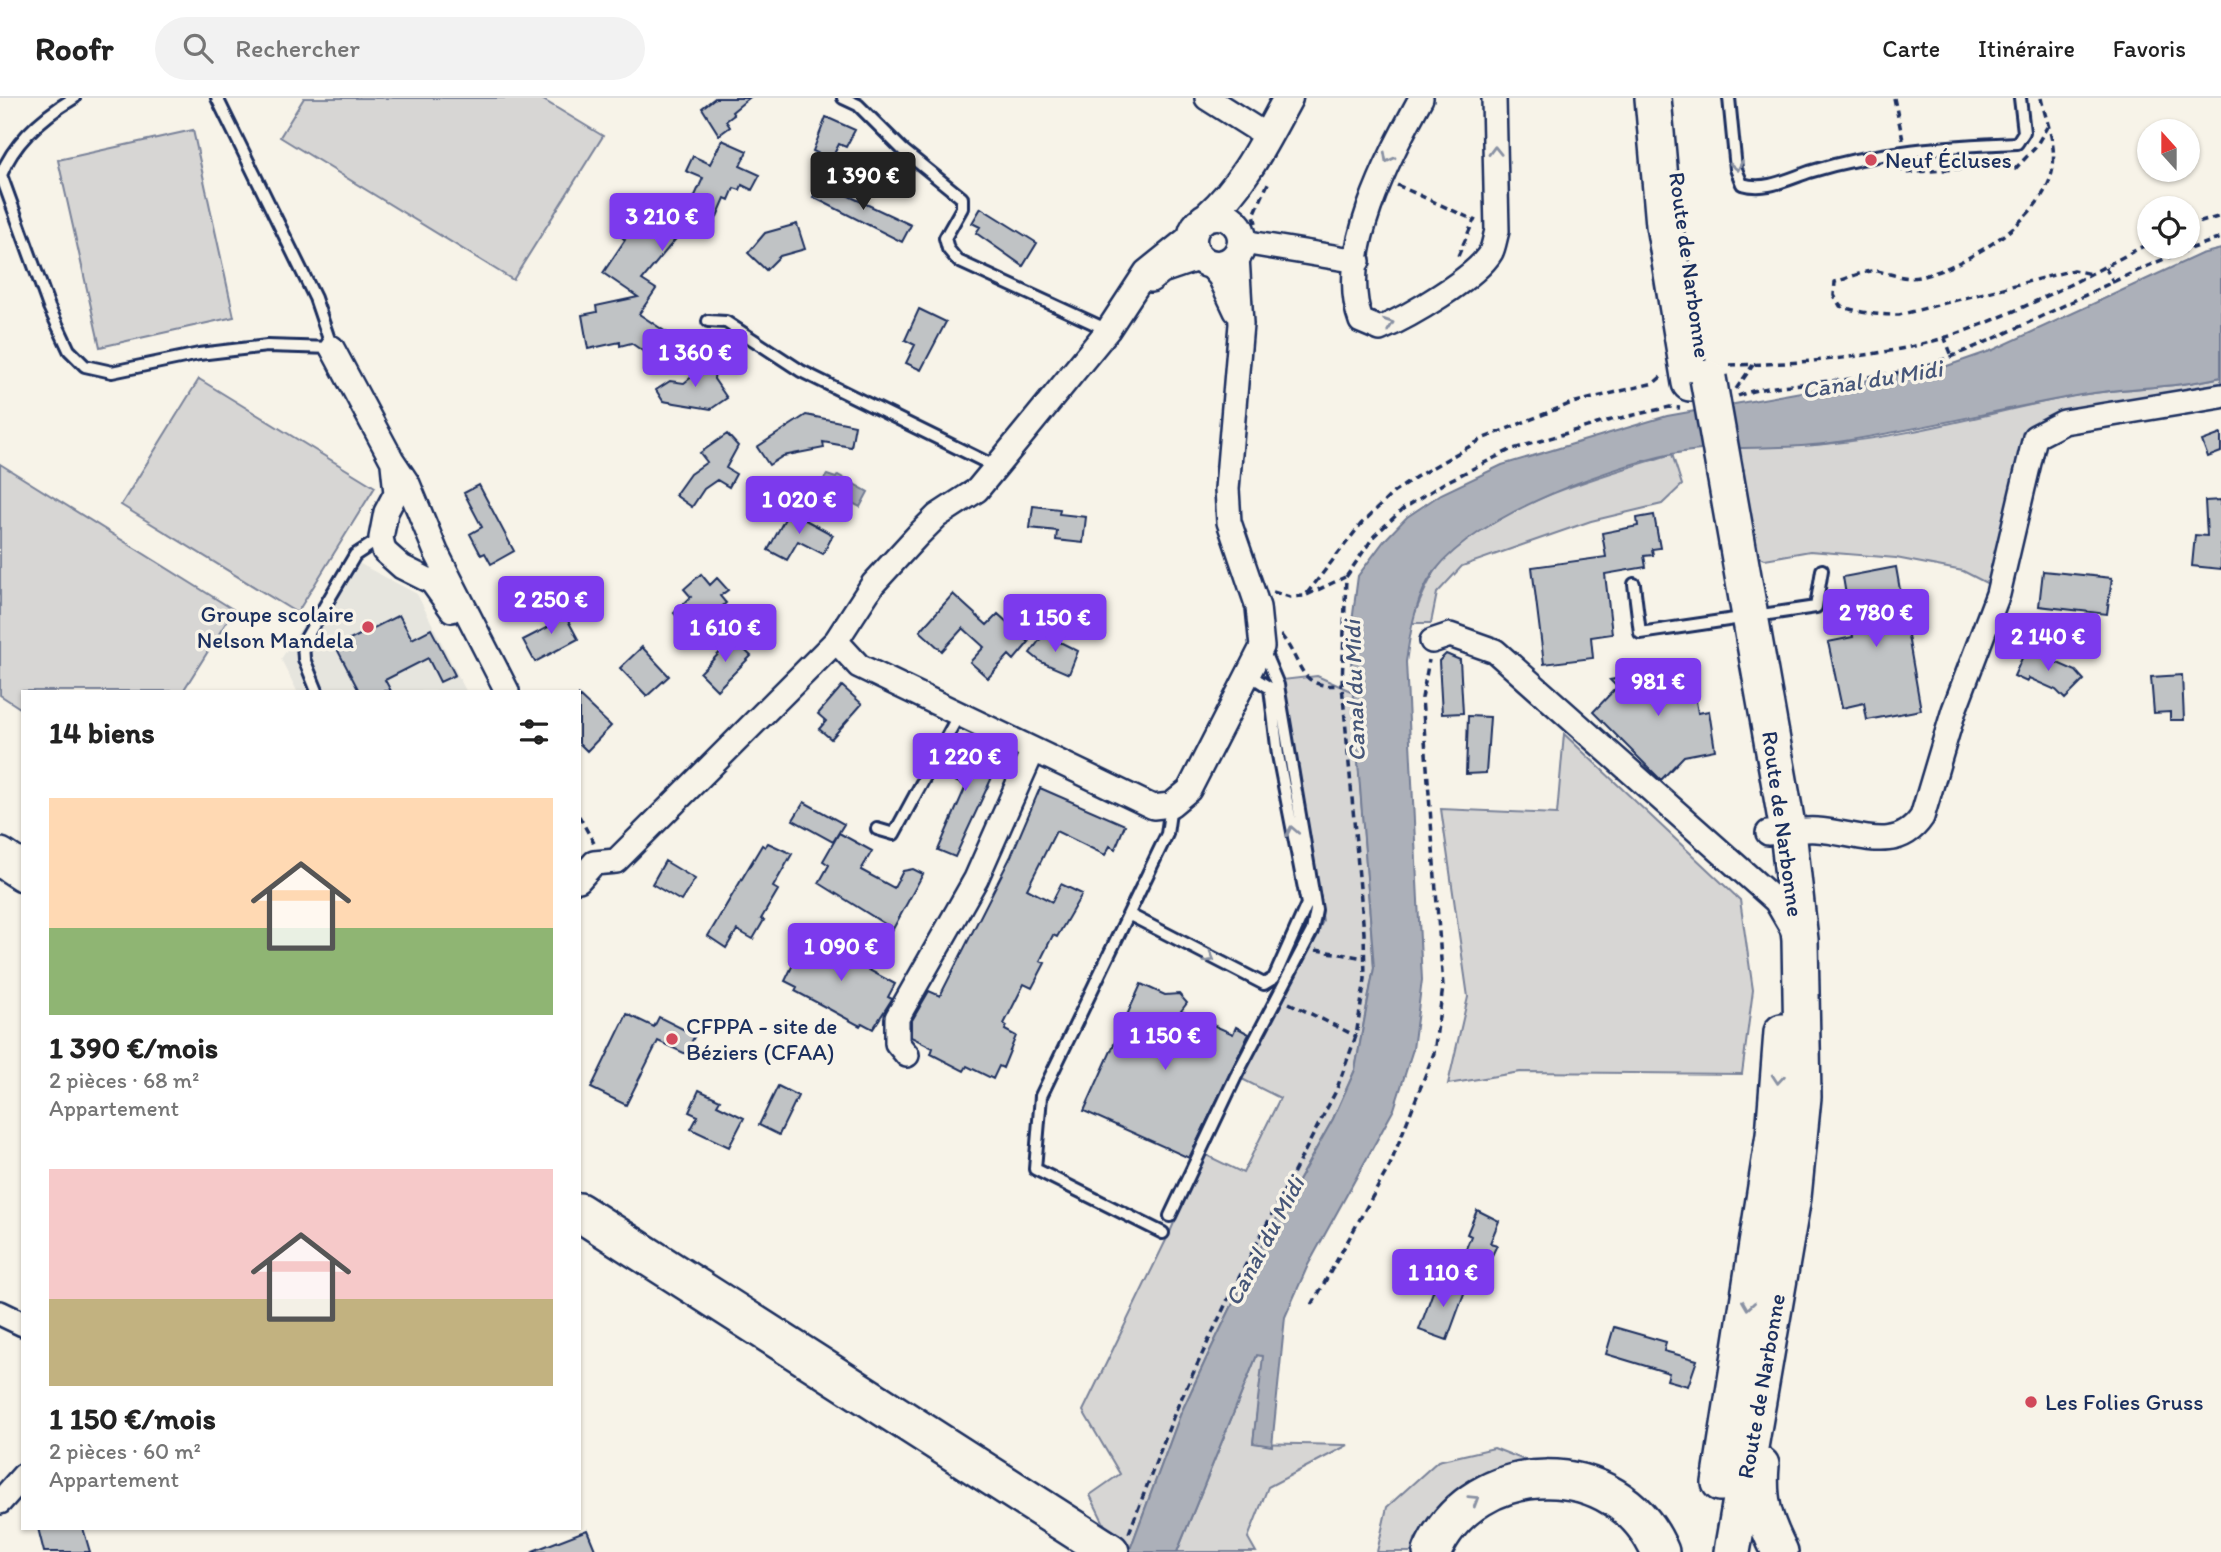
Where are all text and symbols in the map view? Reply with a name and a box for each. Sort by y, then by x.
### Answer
search box [155,17,645,80]
text: Roofr [35,29,113,68]
icon: search [179,29,217,67]
text: Rechercher [235,32,360,64]
text: Carte [1882,34,1940,63]
text: Itinéraire [1978,34,2075,63]
text: Favoris [2113,34,2186,63]
north arrow [2137,119,2200,182]
map controls [2137,119,2200,259]
one-way arrow [1487,146,1503,156]
place label: Neuf Écluses [1885,146,2012,174]
one-way arrow [1383,151,1396,163]
pin: 1 390 € [798,152,928,212]
marker: Neuf Écluses [1863,152,1879,168]
one-way arrow [1728,160,1743,172]
text: 1 390 € [827,161,899,189]
street label: Route de Narbonne [1663,170,1717,360]
pin: 3 210 € [597,194,727,253]
button: locate [2137,196,2200,259]
text: 3 210 € [626,202,698,230]
one-way arrow [1383,318,1395,332]
pin: 1 360 € [630,330,760,389]
text: 1 360 € [658,338,732,366]
water label: Canal du Midi [1800,353,1947,404]
pin: 1 020 € [734,476,864,536]
text: 1 020 € [762,485,836,513]
pin: 2 250 € [486,576,616,636]
text: 2 250 € [514,585,588,613]
pin: 2 780 € [1811,589,1941,649]
pin: 1 150 € [990,594,1120,654]
text: 2 780 € [1839,598,1913,626]
place label: Groupe scolaire Nelson Mandela [197,600,354,654]
text: 1 150 € [1019,603,1091,631]
pin: 1 610 € [660,604,790,664]
text: 1 610 € [689,613,761,641]
pin: 2 140 € [1983,614,2113,673]
water label: Canal du Midi [1337,617,1371,762]
marker: Groupe scolaire Nelson Mandela [360,619,376,635]
text: 2 140 € [2011,622,2085,650]
pin: 981 € [1609,658,1707,718]
text: 981 € [1631,667,1685,695]
icon: filters [515,713,553,751]
text: 14 biens [49,714,155,751]
street label: Route de Narbonne [1756,729,1810,919]
pin: 1 220 € [900,734,1030,793]
text: 1 220 € [929,742,1001,770]
one-way arrow [1285,825,1300,837]
icon: home [238,843,364,969]
pin: 1 090 € [776,924,906,983]
text: 1 090 € [804,932,878,960]
one-way arrow [1203,950,1216,963]
place label: CFPPA - site de Béziers (CFAA) [686,1012,837,1066]
pin: 1 150 € [1100,1012,1230,1072]
text: 1 150 € [1129,1021,1201,1049]
text: 1 390 €/mois [49,1029,218,1066]
marker: CFPPA - site de Béziers (CFAA) [664,1031,680,1047]
text: 2 pièces · 68 m² [49,1066,199,1094]
one-way arrow [1771,1074,1786,1085]
text: Appartement [49,1094,179,1122]
water label: Canal du Midi [1218,1169,1311,1310]
icon: home [238,1214,364,1340]
pin: 1 110 € [1378,1250,1508,1309]
text: 1 110 € [1408,1258,1478,1286]
street label: Route de Narbonne [1731,1291,1791,1481]
one-way arrow [1740,1299,1755,1311]
place label: Les Folies Gruss [2045,1388,2204,1416]
marker: Les Folies Gruss [2023,1394,2039,1410]
text: 1 150 €/mois [49,1400,216,1437]
text: 2 pièces · 60 m² [49,1437,201,1465]
text: Appartement [49,1465,179,1493]
one-way arrow [1466,1496,1479,1509]

